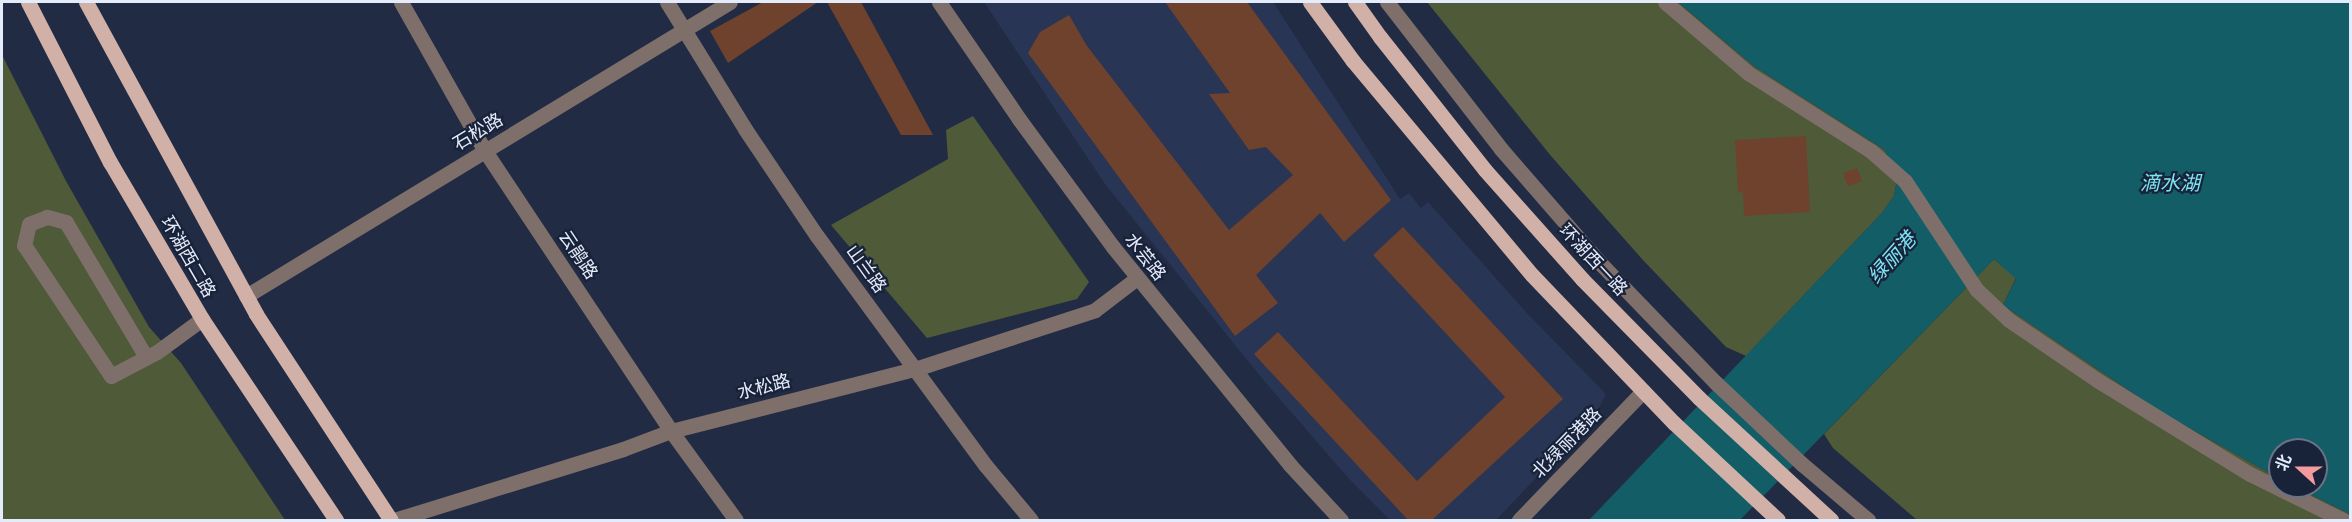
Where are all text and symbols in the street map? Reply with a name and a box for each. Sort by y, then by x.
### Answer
street label: 石松路 [449,109,507,155]
water label: 滴水湖 [2140,171,2200,195]
street label: 环湖西二路 [156,213,220,301]
street label: 环湖西一路 [1554,220,1632,300]
street label: 云鹃路 [554,227,602,283]
water label: 绿丽港 [1863,228,1921,288]
street label: 水芸路 [1120,229,1170,285]
street label: 山兰路 [841,241,891,297]
street label: 水松路 [735,370,793,404]
street label: 北绿丽港路 [1528,403,1606,483]
north arrow [2268,438,2328,498]
text: 北 [2271,451,2295,473]

